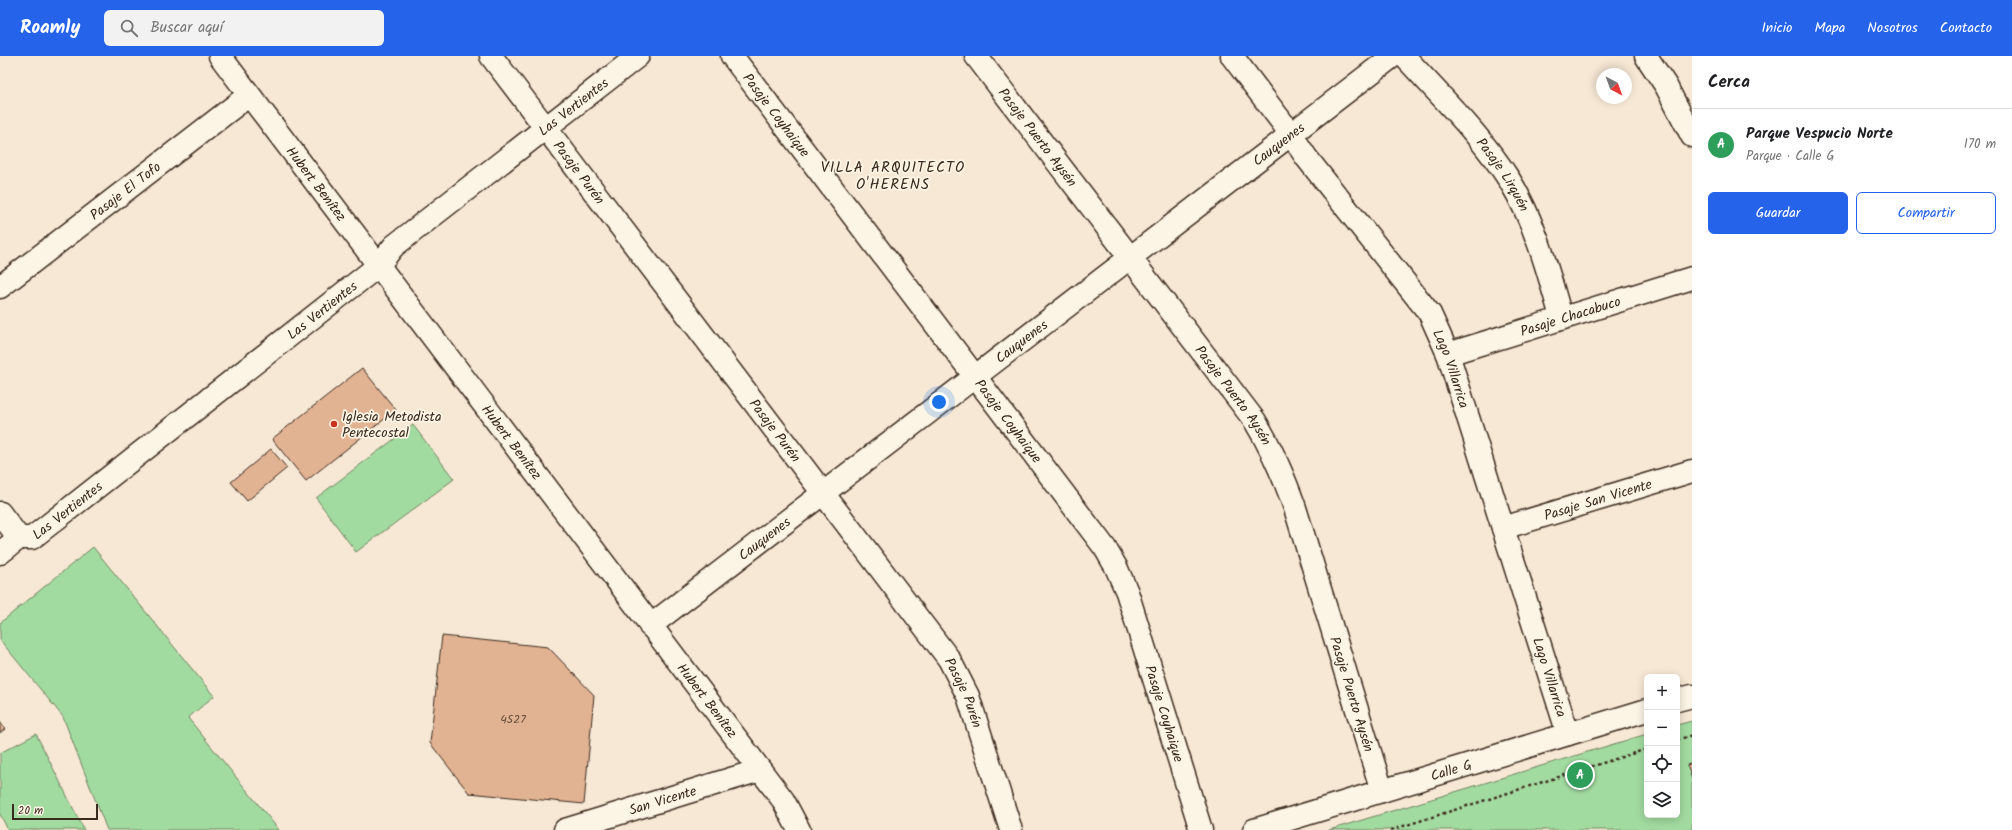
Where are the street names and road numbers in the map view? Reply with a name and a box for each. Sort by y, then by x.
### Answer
street label: Pasaje Coyhaique [737,69,816,163]
street label: Las Vertientes [534,73,614,142]
street label: Pasaje Puerto Aysén [992,83,1082,192]
street label: Cauquenes [1248,117,1310,172]
street label: Pasaje Lirquén [1470,133,1535,216]
street label: Pasaje Purén [547,136,610,209]
street label: Hubert Benítez [280,142,352,226]
street label: Pasaje El Tofo [85,157,166,226]
street label: Las Vertientes [283,276,363,346]
street label: Pasaje Chacabuco [1517,291,1624,343]
street label: Cauquenes [991,315,1053,369]
street label: Lago Villarrica [1426,326,1474,411]
street label: Pasaje Puerto Aysén [1189,341,1277,450]
street label: Pasaje Coyhaique [969,375,1047,469]
street label: Pasaje Purén [743,394,806,467]
street label: Hubert Benítez [476,400,547,485]
street label: Pasaje San Vicente [1541,473,1655,527]
street label: Las Vertientes [28,476,108,546]
street label: Cauquenes [734,512,796,566]
street label: Pasaje Puerto Aysén [1323,634,1379,755]
street label: Lago Villarrica [1526,635,1572,720]
street label: Pasaje Purén [938,654,987,731]
street label: Hubert Benítez [671,659,743,743]
street label: Pasaje Coyhaique [1138,663,1190,766]
street label: Calle G [1428,754,1475,788]
street label: San Vicente [626,780,700,822]

